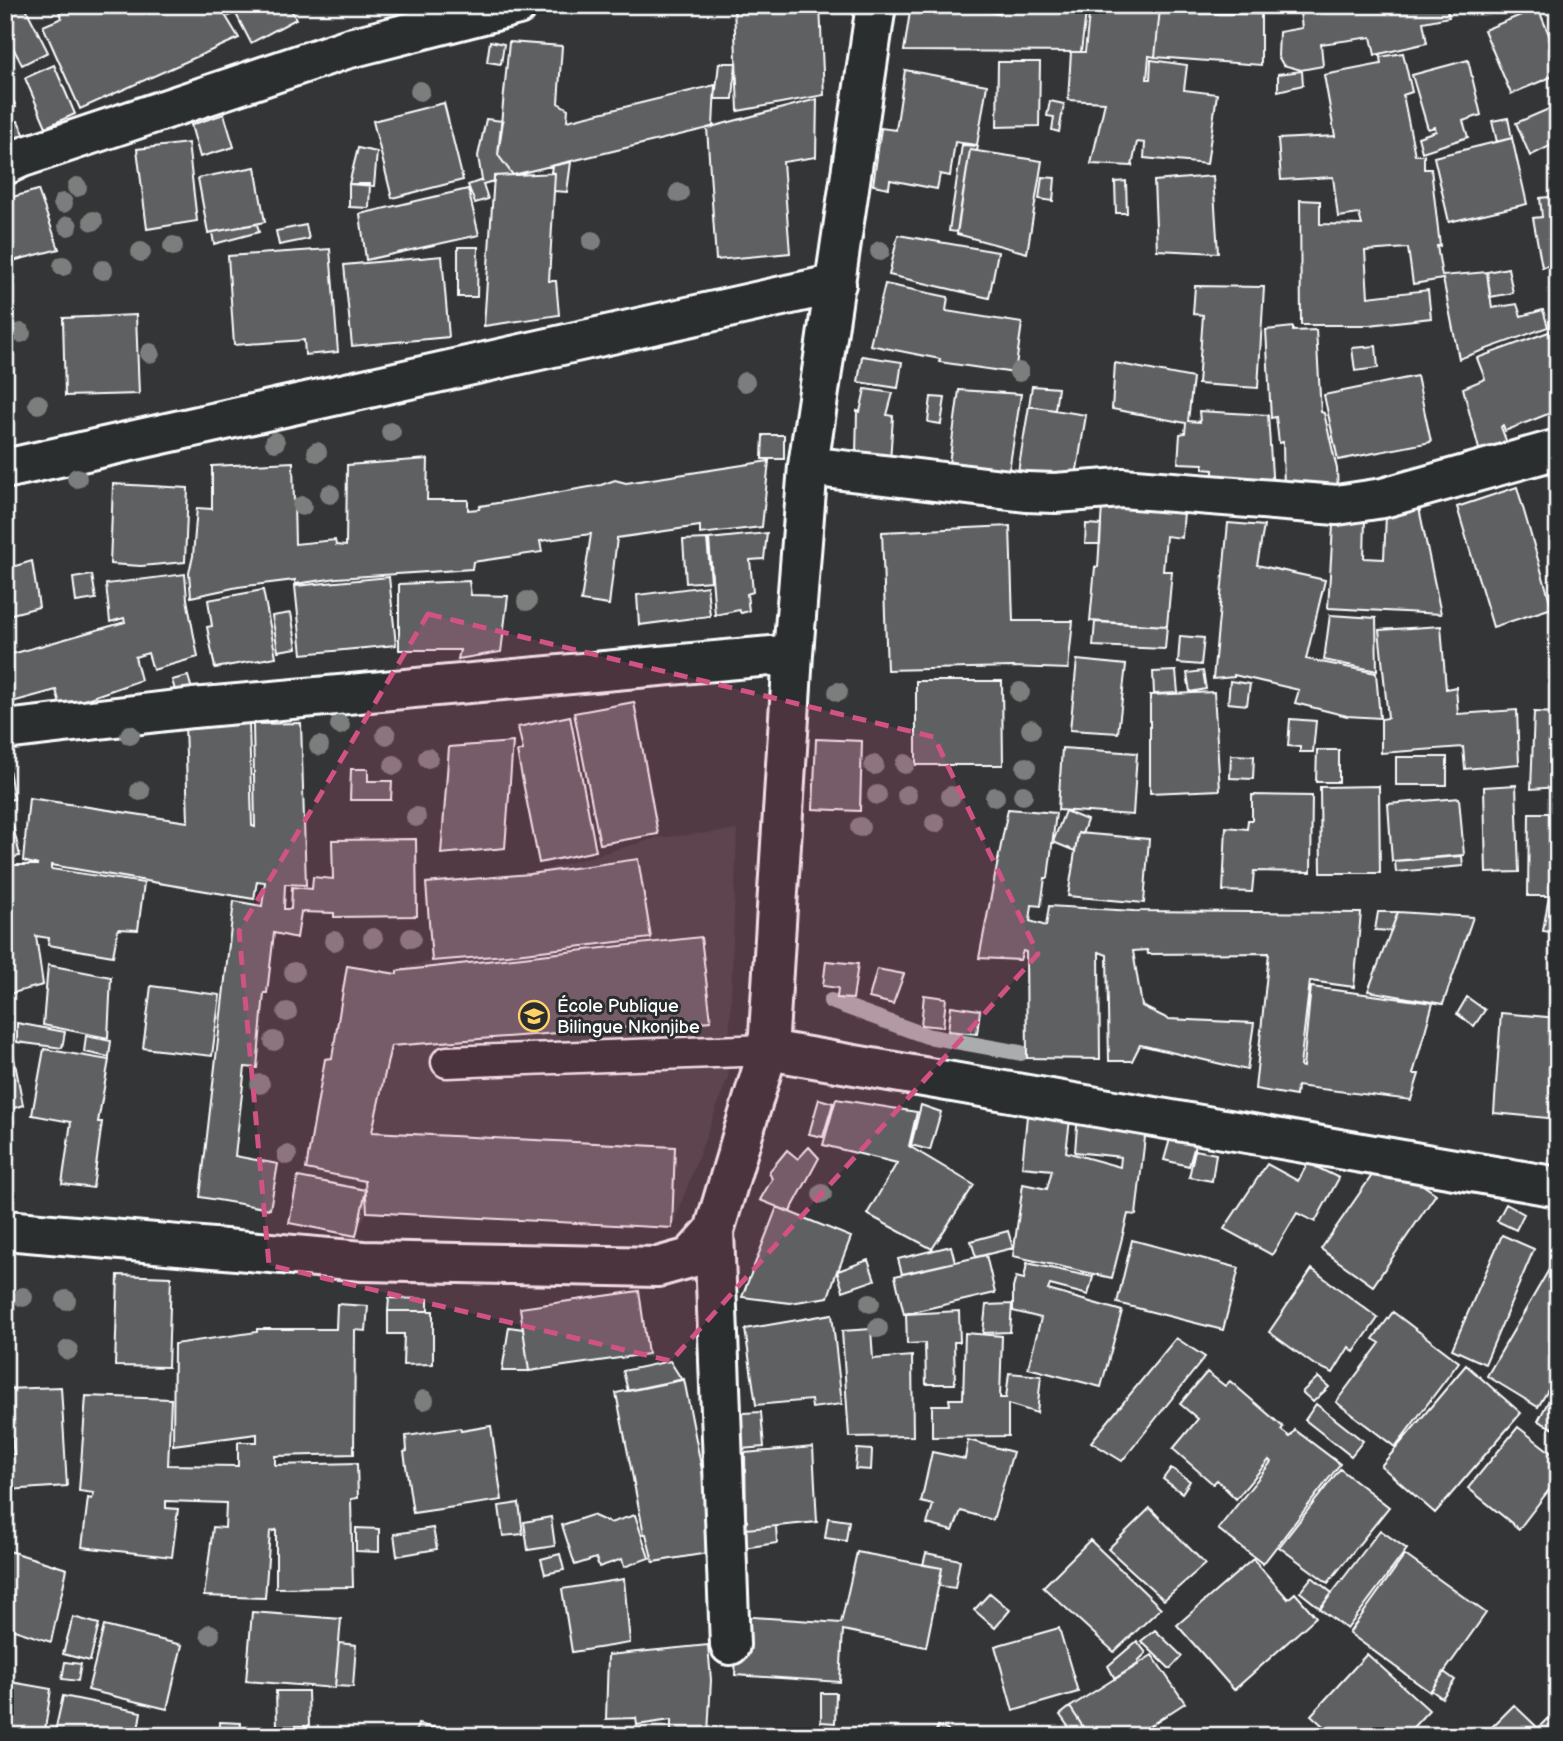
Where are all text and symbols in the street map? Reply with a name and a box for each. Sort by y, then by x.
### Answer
place label: École Publique Bilingue Nkonjibe [557,994,700,1038]
school or university icon: École Publique Bilingue Nkonjibe [517,999,551,1033]

